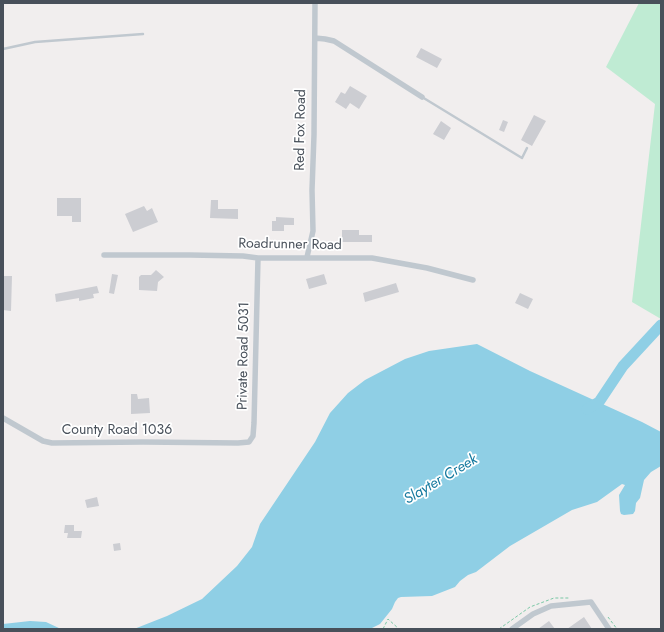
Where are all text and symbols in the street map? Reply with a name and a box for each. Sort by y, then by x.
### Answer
street label: Red Fox Road [292,89,310,171]
street label: Roadrunner Road [238,236,342,254]
street label: Private Road 5031 [235,302,253,410]
street label: County Road 1036 [62,423,172,439]
water label: Slayter Creek [401,451,481,509]

